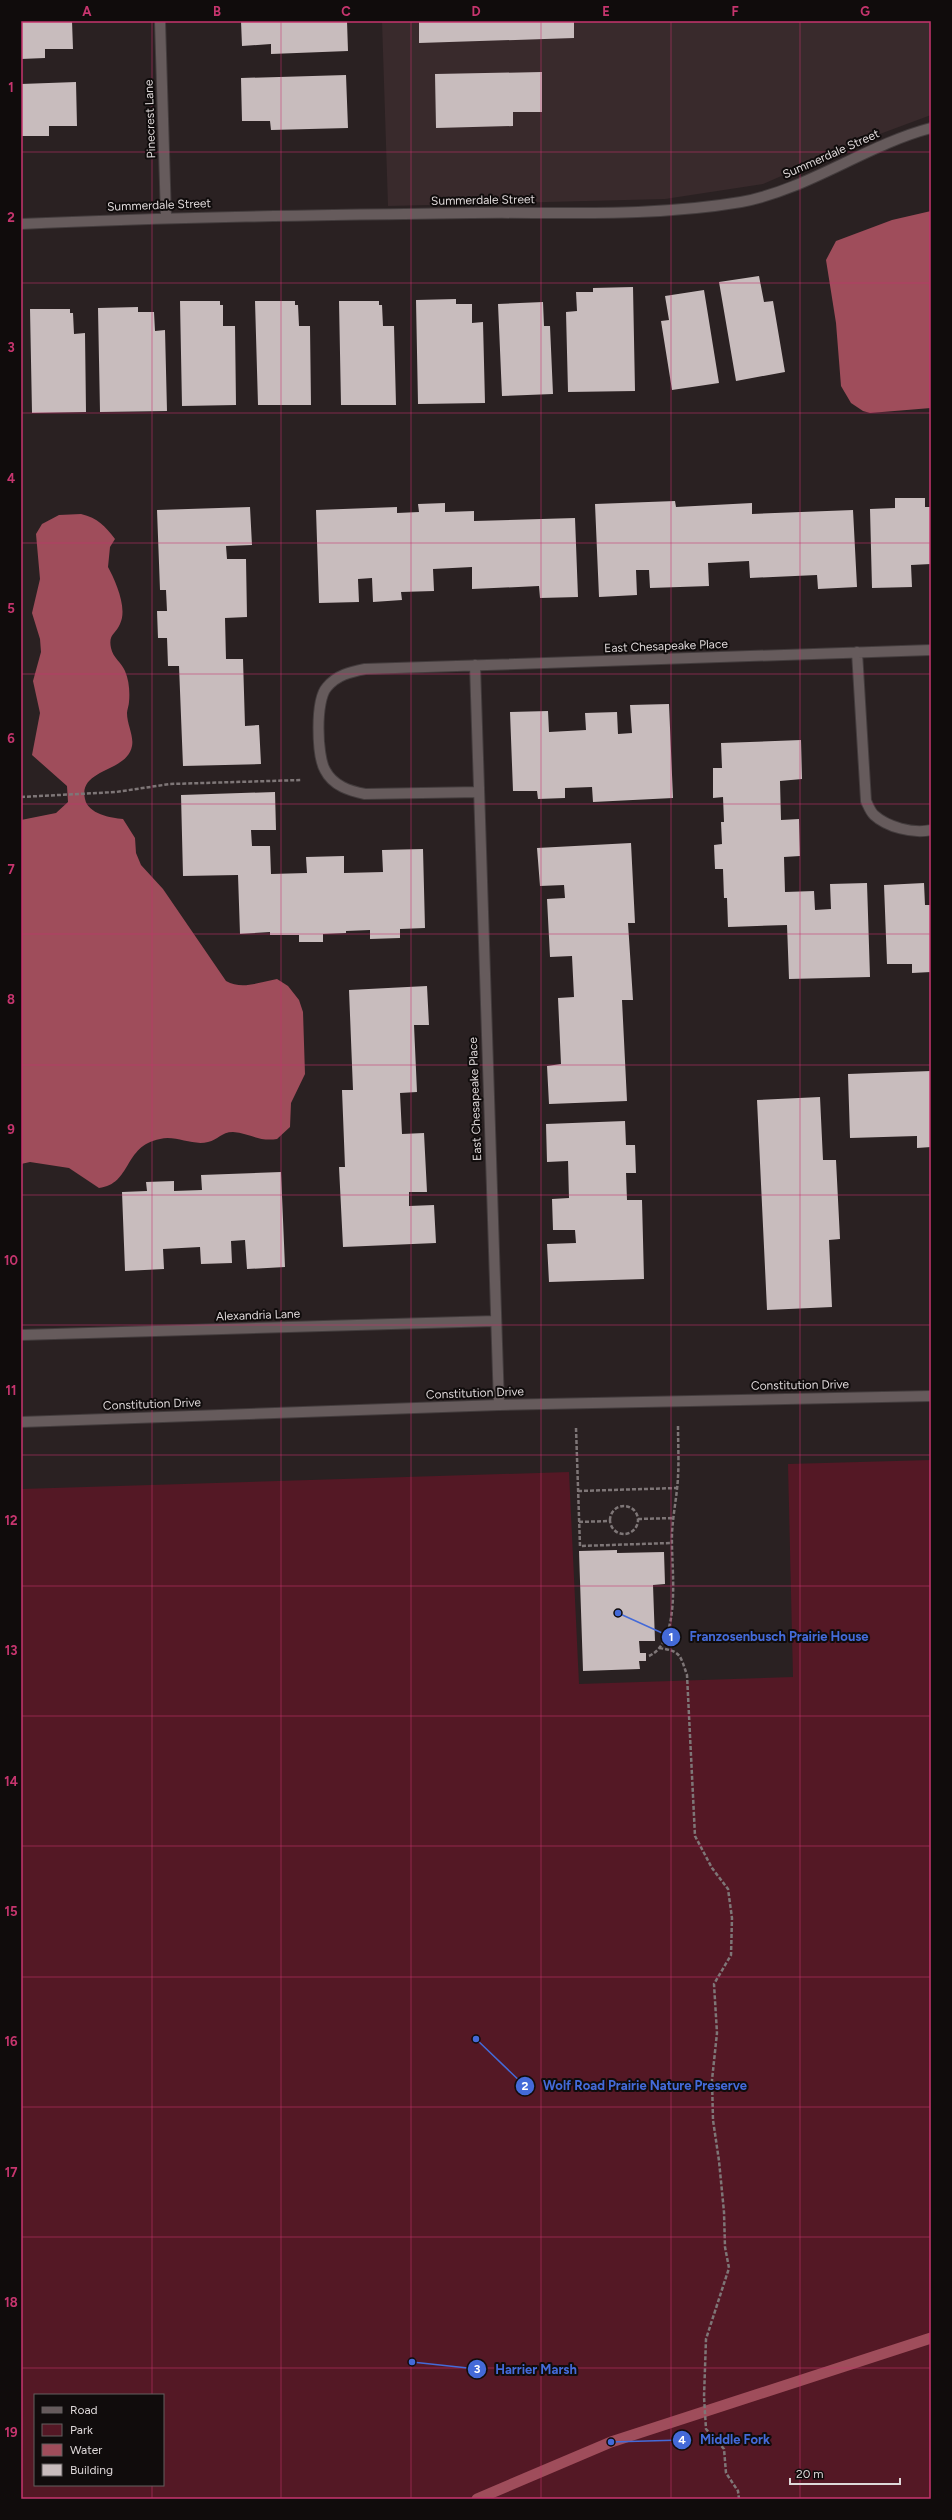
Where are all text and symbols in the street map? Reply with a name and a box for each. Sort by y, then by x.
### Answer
text: A [82,4,92,19]
text: B [213,4,221,19]
text: C [341,4,351,19]
text: D [471,4,481,19]
text: E [602,4,610,19]
text: F [731,4,739,19]
text: G [860,4,870,19]
street label: Pinecrest Lane [142,79,158,159]
text: 1 [8,80,14,95]
street label: Summerdale Street [781,126,882,182]
street label: Summerdale Street [431,192,536,208]
street label: Summerdale Street [107,196,212,214]
text: 2 [7,210,15,225]
text: 3 [7,340,15,355]
text: 4 [7,471,15,486]
text: 5 [7,601,15,616]
street label: East Chesapeake Place [604,637,728,655]
text: 6 [7,731,15,746]
text: 7 [7,862,15,877]
text: 8 [7,992,15,1007]
street label: East Chesapeake Place [466,1037,484,1161]
text: 9 [7,1122,15,1137]
text: 10 [4,1253,18,1268]
street label: Alexandria Lane [216,1307,301,1323]
street label: Constitution Drive [751,1377,850,1393]
text: 11 [6,1383,16,1398]
street label: Constitution Drive [426,1384,525,1402]
street label: Constitution Drive [103,1395,202,1413]
text: 12 [4,1513,18,1528]
callout: Franzosenbusch Prairie House [661,1624,876,1649]
text: Franzosenbusch Prairie House [689,1629,869,1644]
text: 1 [668,1630,674,1644]
text: 13 [5,1643,17,1658]
text: 14 [4,1774,18,1789]
text: 15 [4,1904,18,1919]
text: 16 [4,2034,18,2049]
callout: Wolf Road Prairie Nature Preserve [515,2073,755,2098]
text: Wolf Road Prairie Nature Preserve [543,2078,747,2093]
text: 2 [522,2079,529,2093]
text: 17 [5,2165,17,2180]
text: 18 [4,2295,18,2310]
callout: Harrier Marsh [467,2357,584,2382]
text: 3 [474,2362,481,2376]
text: Harrier Marsh [495,2362,577,2377]
legend [34,2394,164,2486]
text: Road [70,2403,98,2417]
text: Park [70,2423,93,2437]
text: 19 [4,2425,18,2440]
callout: Middle Fork [672,2427,778,2452]
text: Middle Fork [700,2432,770,2447]
text: 4 [678,2433,686,2447]
text: Water [70,2443,102,2457]
scale bar [790,2460,900,2486]
text: Building [70,2463,113,2477]
text: 20 m [796,2467,824,2481]

